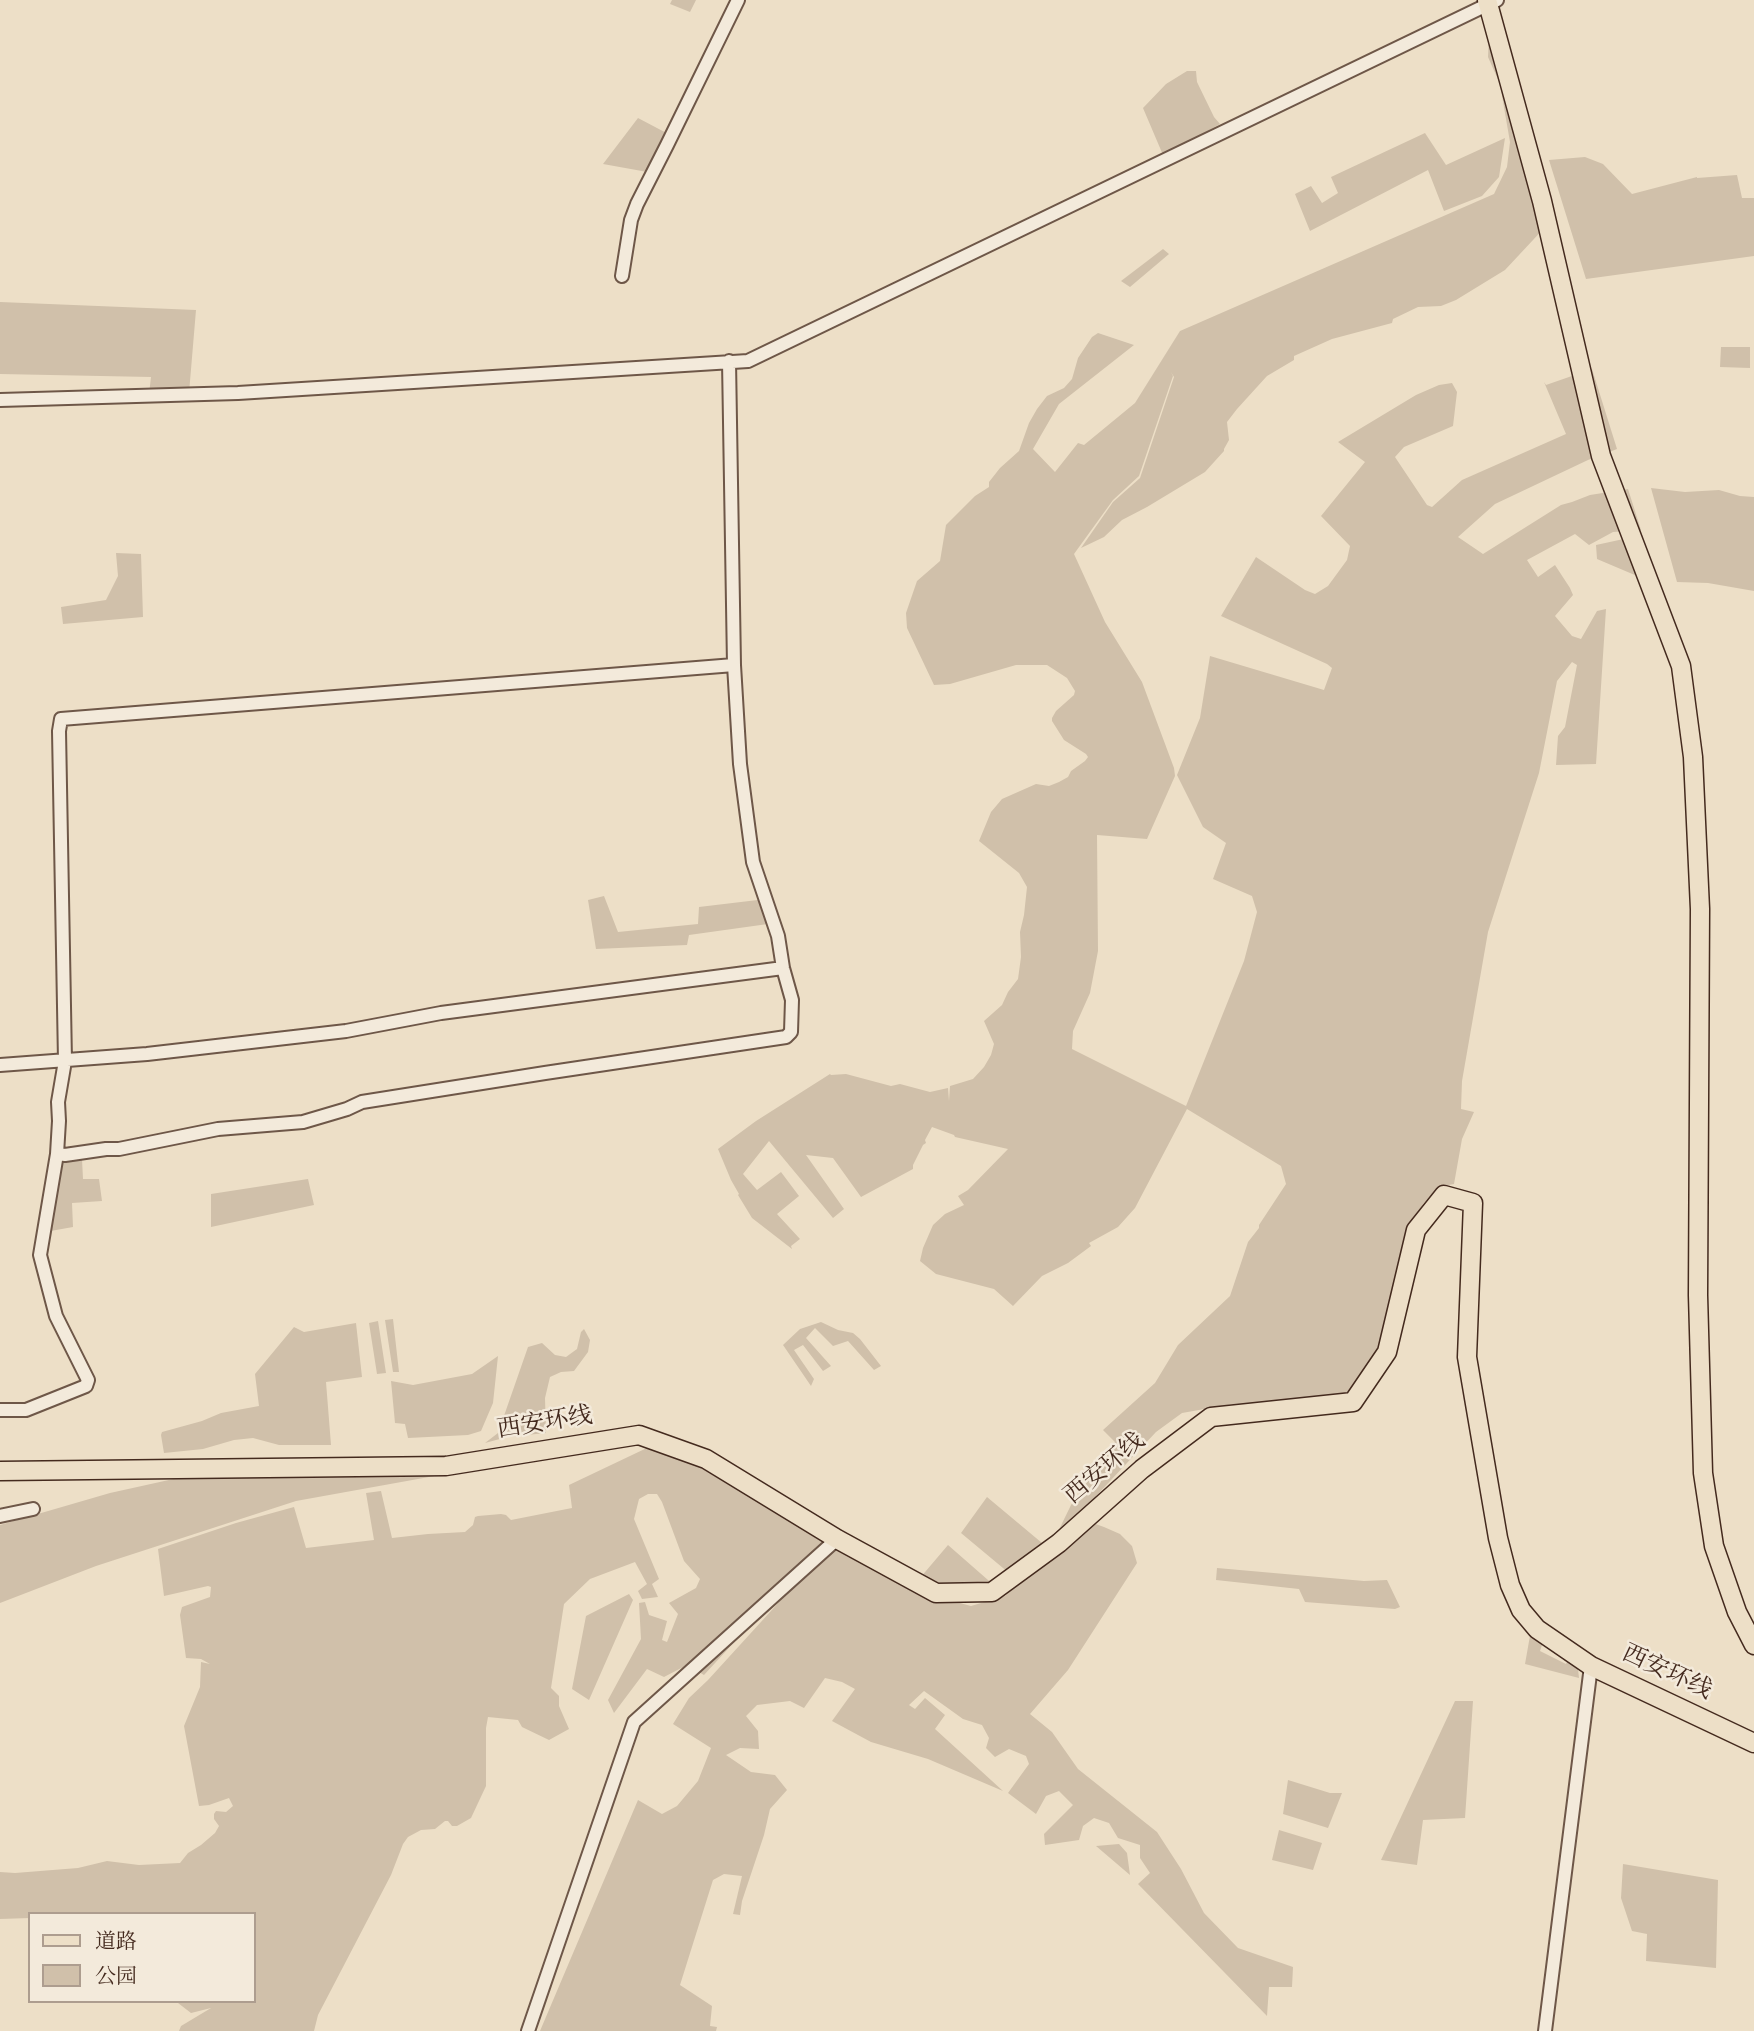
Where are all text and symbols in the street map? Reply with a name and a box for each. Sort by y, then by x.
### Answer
street label: 西安环线 [495,1403,595,1447]
street label: 西安环线 [1060,1428,1152,1512]
street label: 西安环线 [1616,1641,1716,1707]
legend [28,1912,256,2003]
text: 道路 [95,1928,137,1957]
text: 公园 [95,1963,137,1992]

